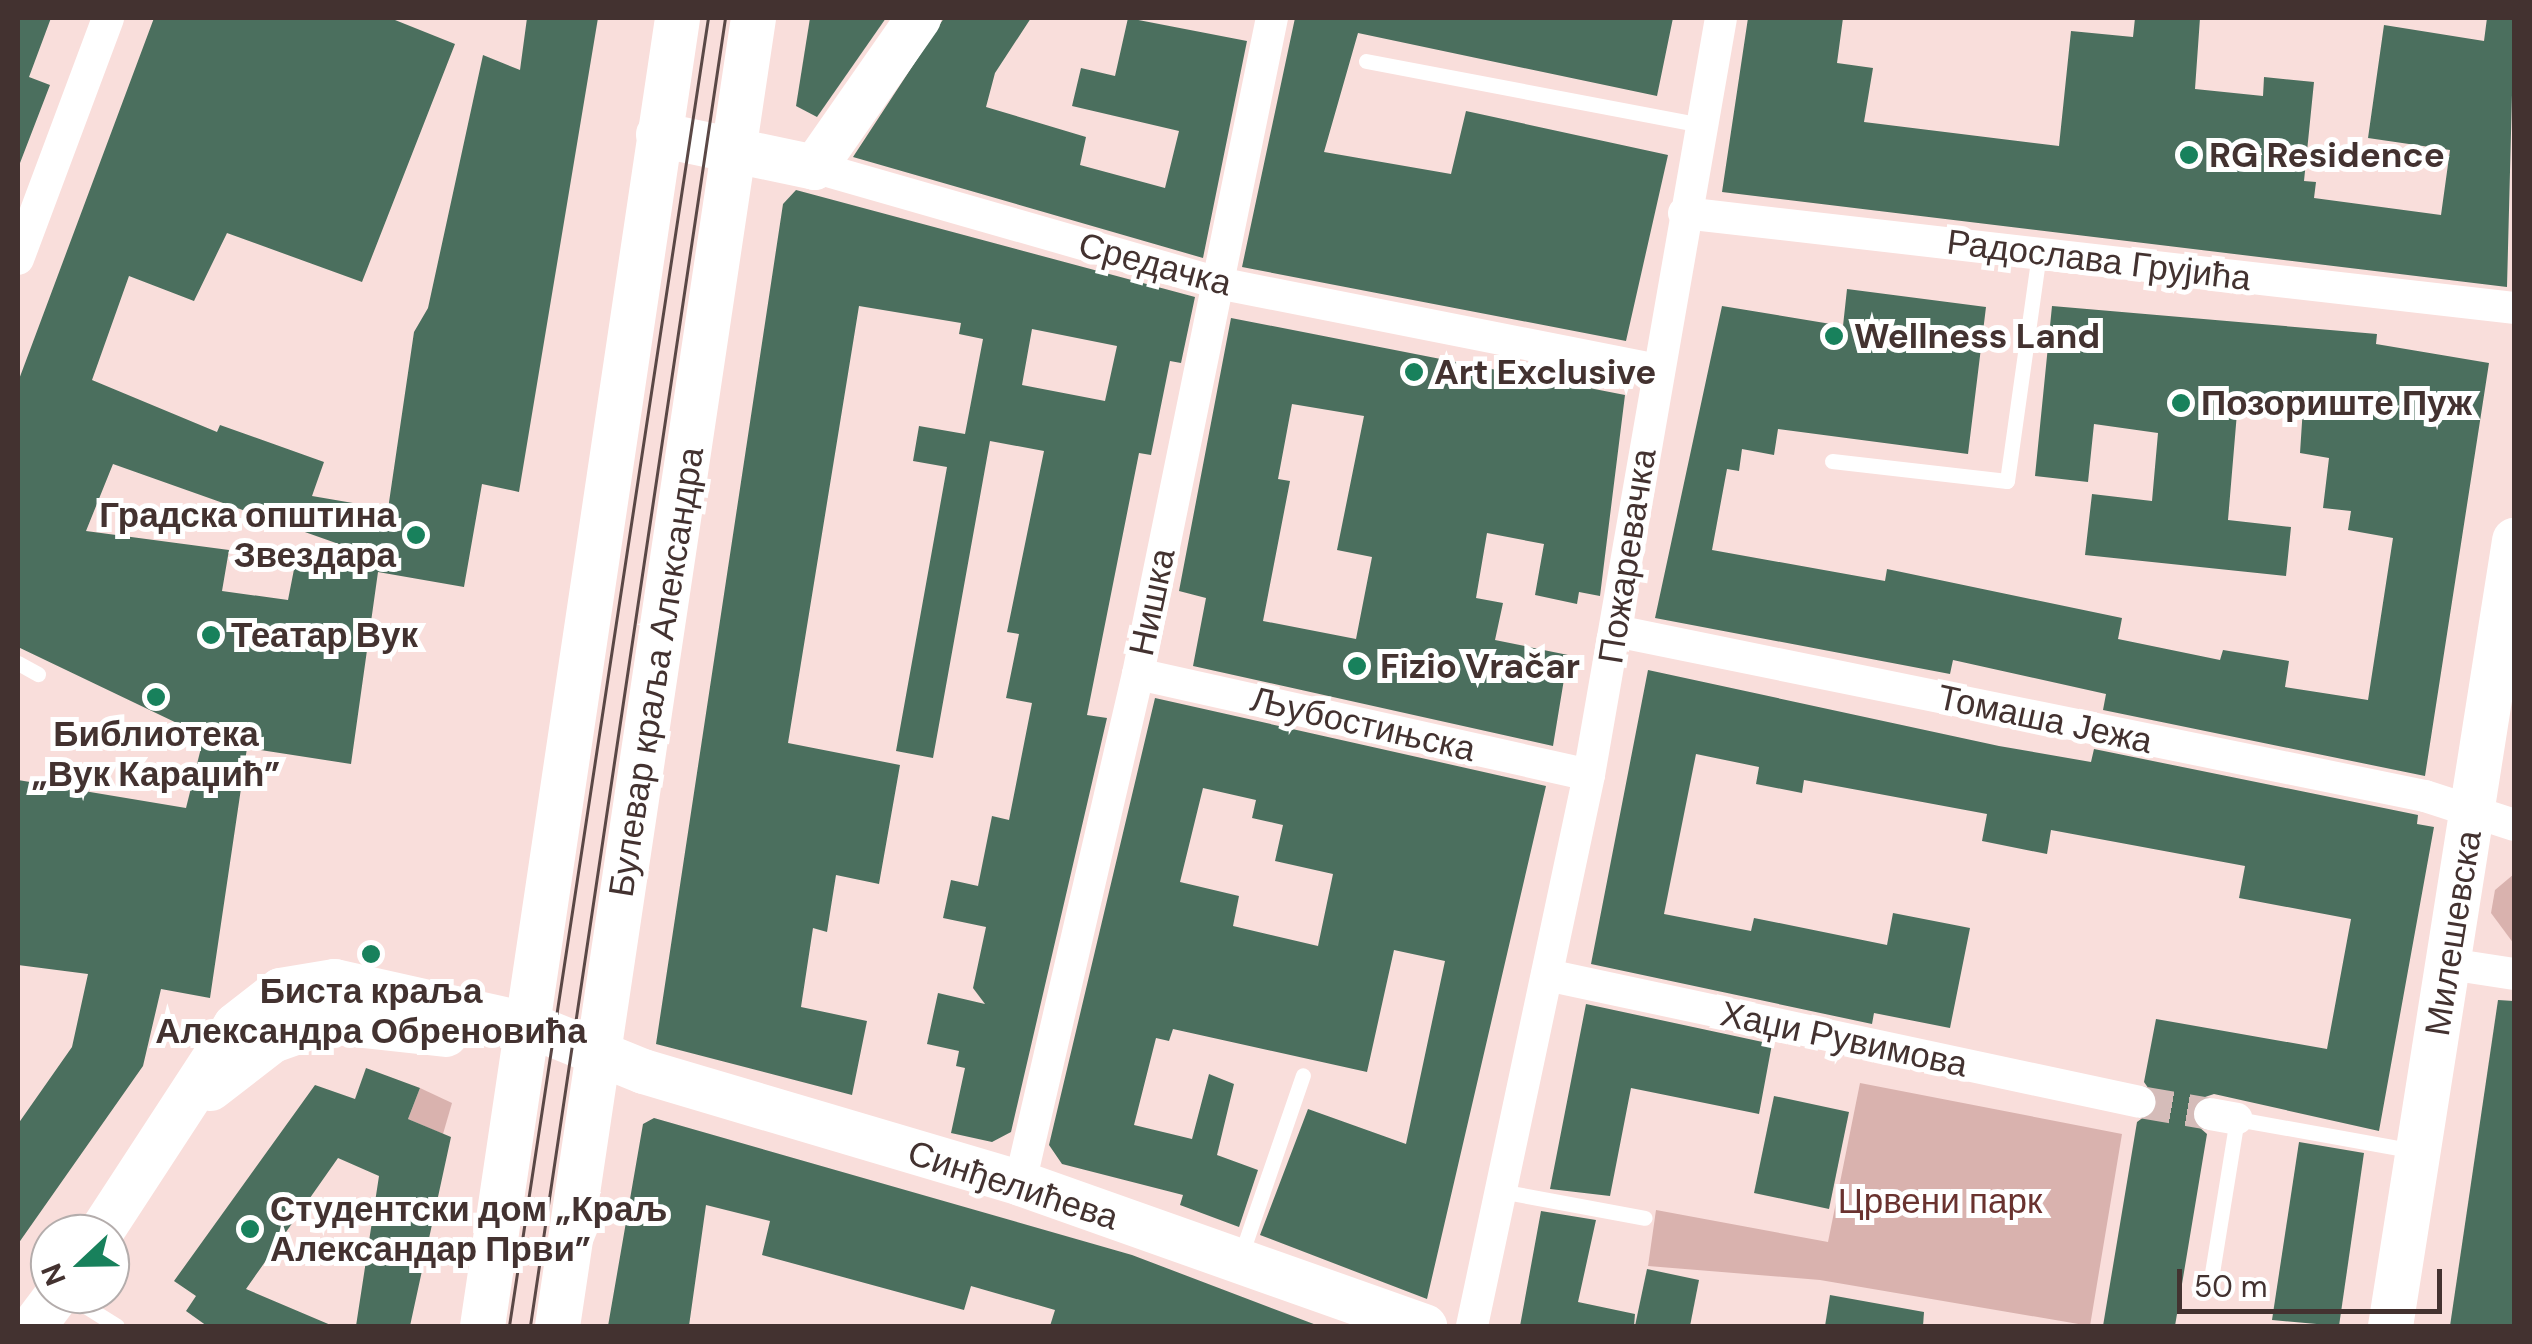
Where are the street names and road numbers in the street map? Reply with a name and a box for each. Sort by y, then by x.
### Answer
street label: Радослава Грујића [1945,221,2253,299]
street label: Средачка [1074,223,1236,305]
street label: Булевар краља Александра [600,444,712,900]
street label: Пожаревачка [1589,446,1665,666]
street label: Нишка [1120,545,1184,659]
street label: Томаша Јежа [1934,676,2156,762]
street label: Љубостињска [1247,678,1479,770]
street label: Милешевска [2416,827,2490,1039]
street label: Хаџи Рувимова [1717,992,1971,1086]
street label: Синђелићева [903,1131,1123,1239]

